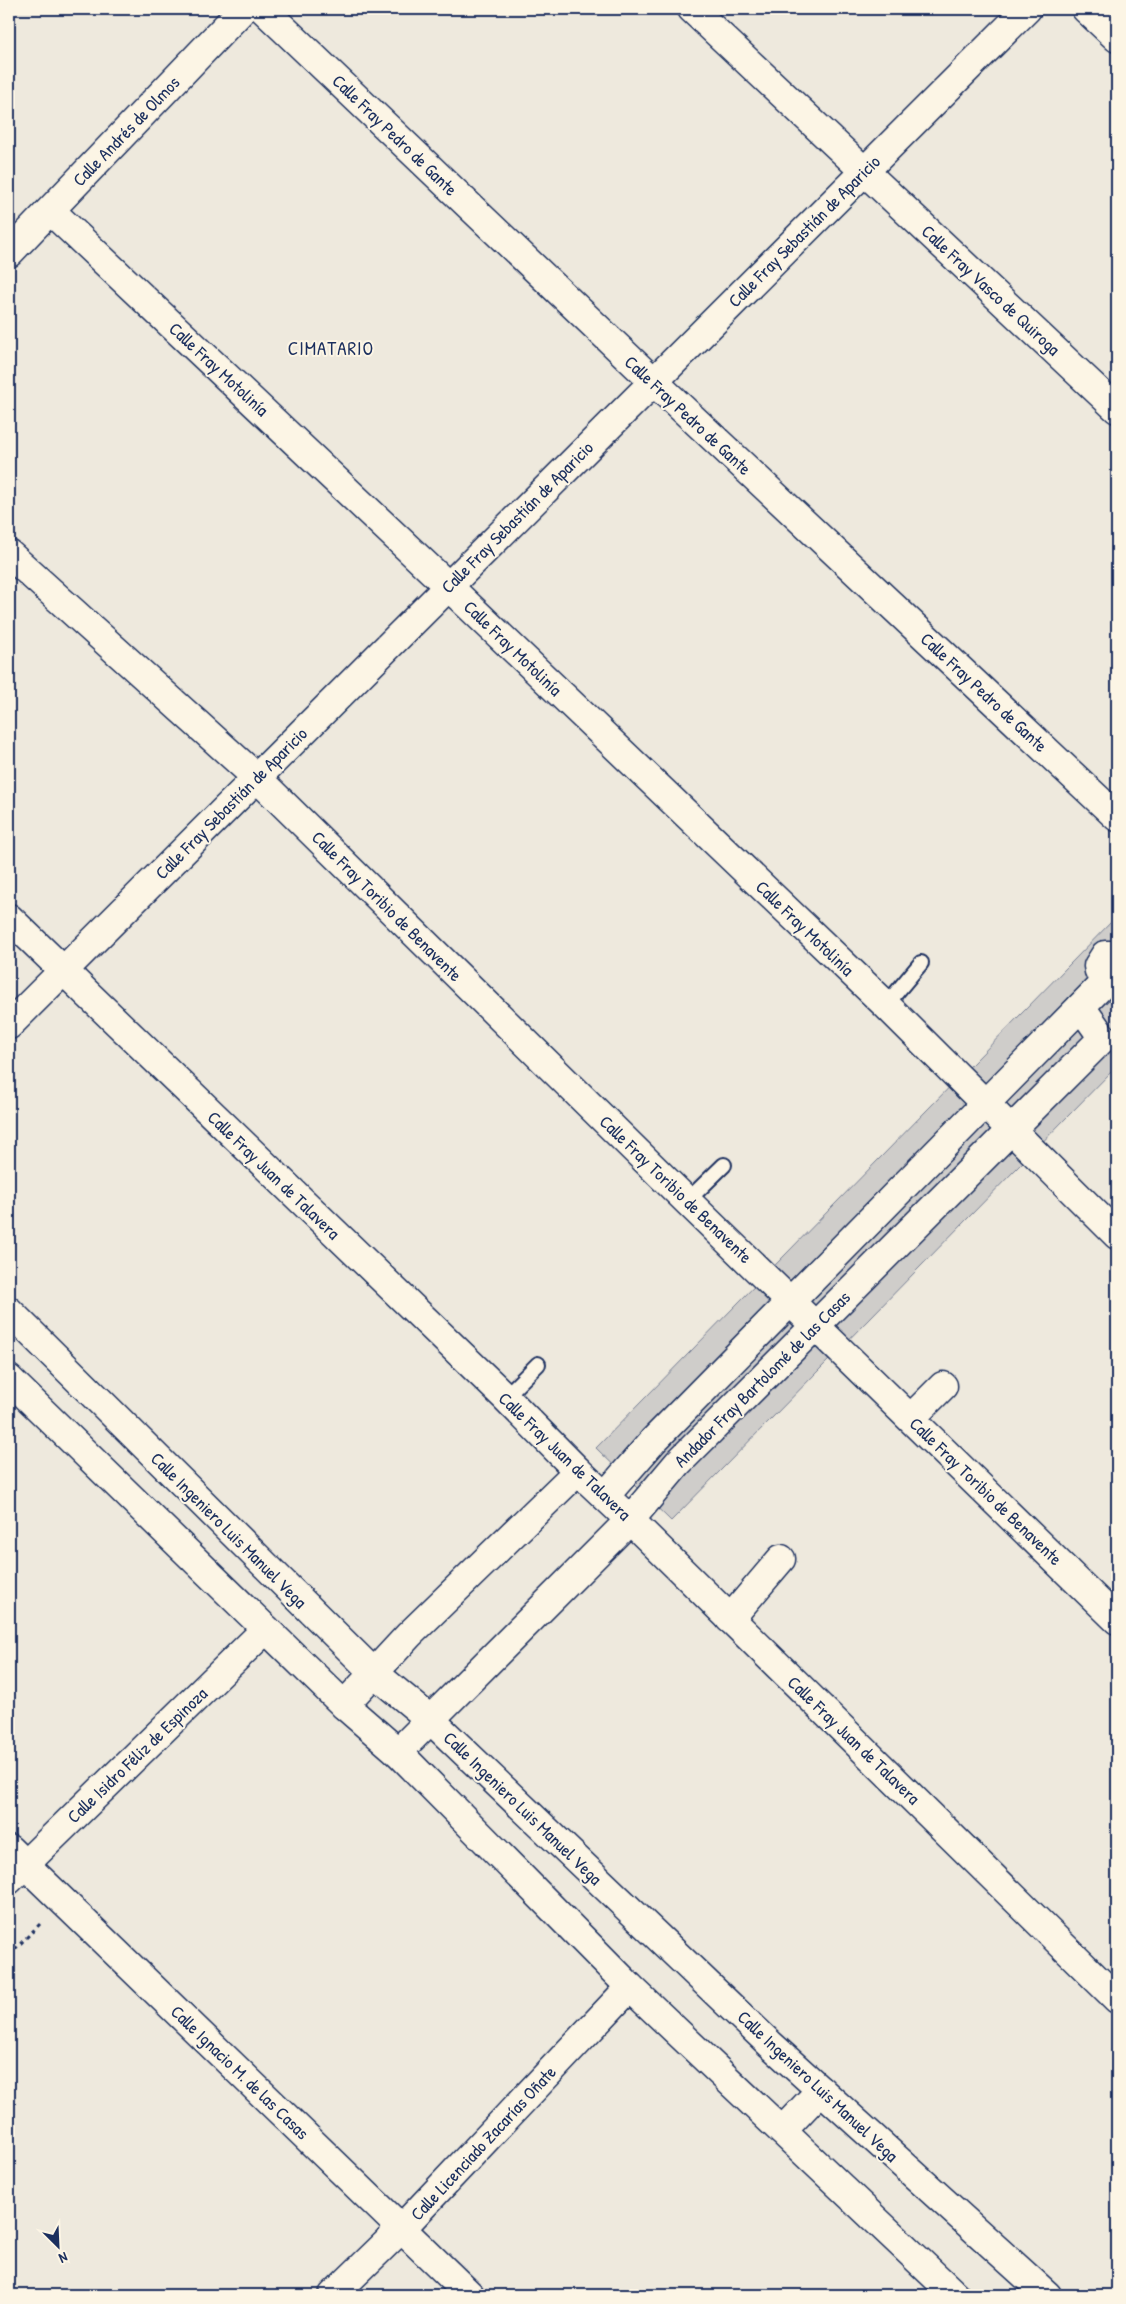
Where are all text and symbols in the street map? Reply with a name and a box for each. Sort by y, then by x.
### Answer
street label: Calle Fray Pedro de Gante [327,69,463,201]
street label: Calle Andrés de Olmos [67,70,185,192]
street label: Calle Fray Sebastián de Aparicio [722,149,886,313]
street label: Calle Fray Vasco de Quiroga [916,219,1066,361]
street label: Calle Fray Motolinía [164,316,274,422]
district label: CIMATARIO [288,335,374,361]
street label: Calle Fray Pedro de Gante [619,350,757,480]
street label: Calle Fray Sebastián de Aparicio [435,435,599,599]
street label: Calle Fray Motolinía [458,595,568,701]
street label: Calle Fray Pedro de Gante [915,627,1053,757]
street label: Calle Fray Sebastián de Aparicio [149,721,313,885]
street label: Calle Fray Toribio de Benavente [306,825,468,987]
street label: Calle Fray Motolinía [750,875,860,981]
street label: Calle Fray Juan de Talavera [202,1105,346,1245]
street label: Calle Fray Toribio de Benavente [594,1109,758,1269]
street label: Andador Fray Bartolomé de las Casas [668,1285,856,1473]
street label: Calle Fray Juan de Talavera [493,1386,637,1526]
street label: Calle Fray Toribio de Benavente [904,1411,1068,1571]
street label: Calle Ingeniero Luis Manuel Vega [145,1446,313,1614]
street label: Calle Fray Juan de Talavera [782,1670,926,1810]
street label: Calle Isidro Féliz de Espinoza [61,1681,213,1829]
street label: Calle Ingeniero Luis Manuel Vega [438,1725,608,1891]
street label: Calle Ignacio M. de las Casas [165,1999,315,2145]
street label: Calle Ingeniero Luis Manuel Vega [732,2005,904,2167]
street label: Calle Licenciado Zacarías Oñate [405,2060,561,2226]
north arrow [32,2222,82,2272]
text: N [56,2248,71,2269]

